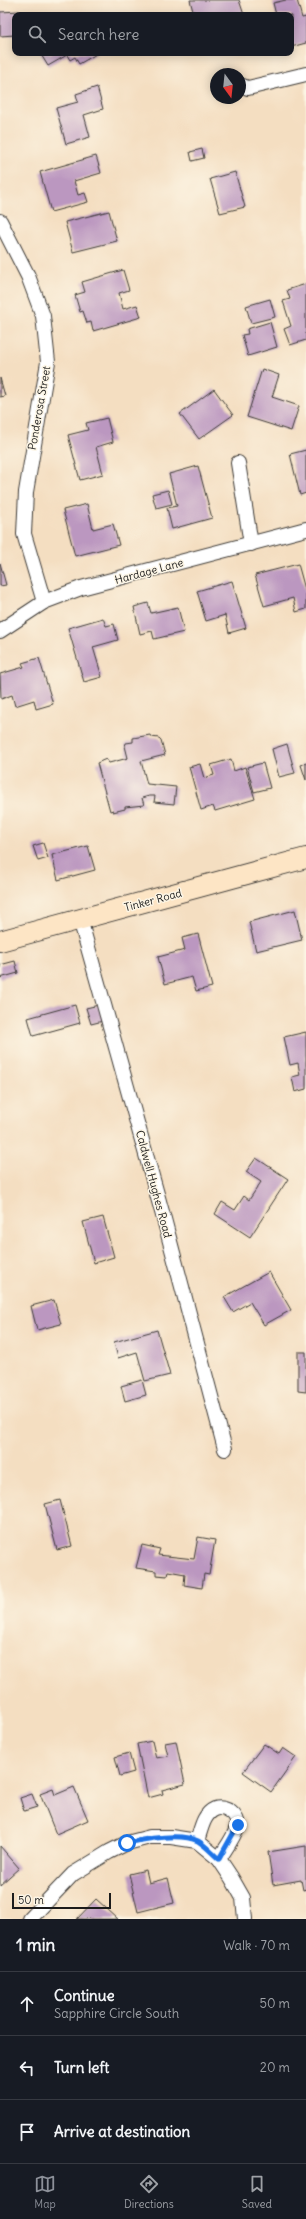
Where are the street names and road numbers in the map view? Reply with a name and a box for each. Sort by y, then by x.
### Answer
street label: Ponderosa Street [25,365,53,451]
street label: Hardage Lane [113,555,185,587]
street label: Tinker Road [123,885,184,914]
street label: Caldwell Hughes Road [133,1129,175,1240]

